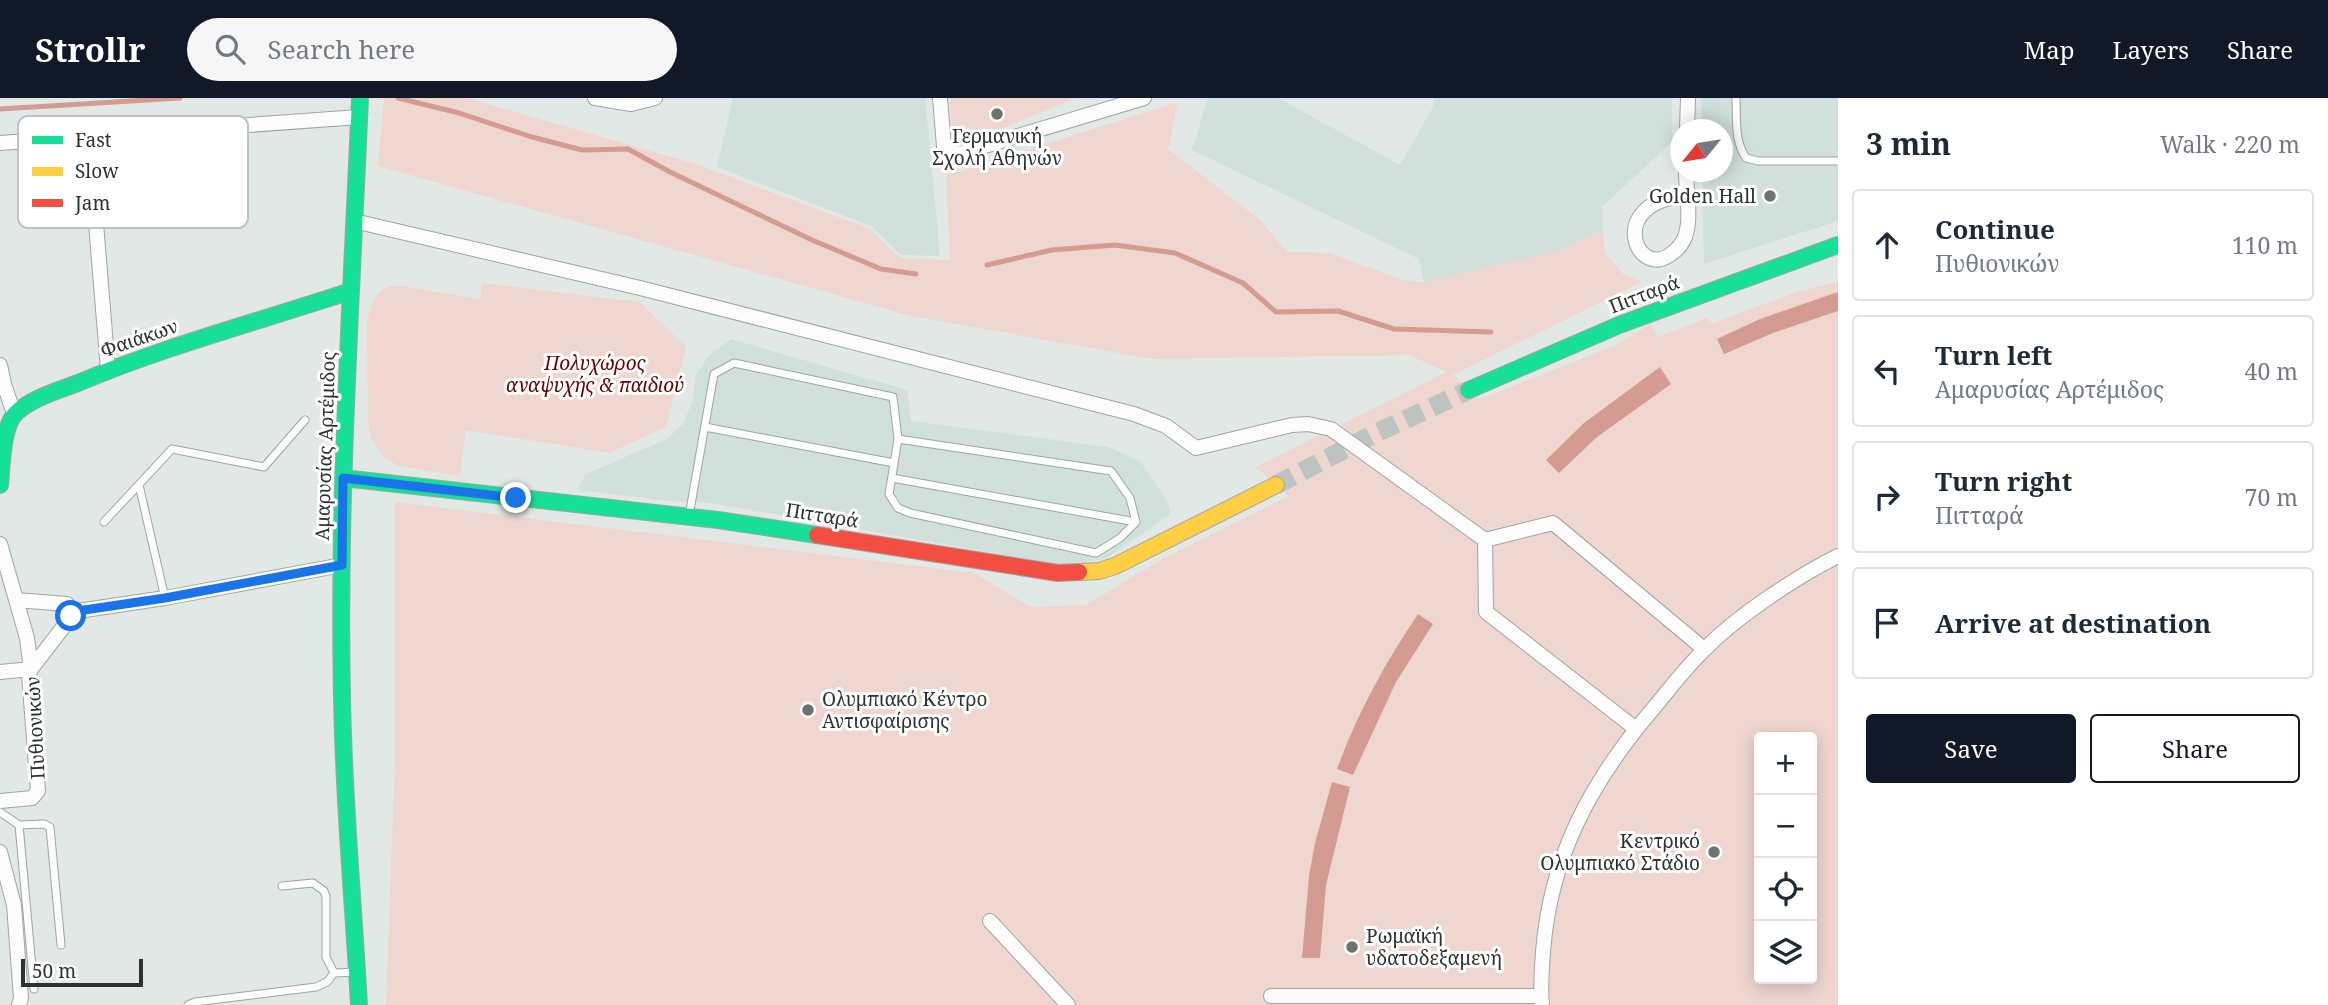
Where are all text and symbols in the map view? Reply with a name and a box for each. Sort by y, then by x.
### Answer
search box [187,18,677,81]
text: Strollr [35,27,145,72]
icon: search [211,30,249,68]
text: Search here [267,31,415,67]
text: Map [2024,33,2075,66]
text: Layers [2113,33,2189,66]
text: Share [2227,33,2293,66]
marker: Γερμανική Σχολή Αθηνών [989,106,1005,122]
legend [18,116,248,228]
north arrow [1670,119,1733,182]
place label: Γερμανική Σχολή Αθηνών [932,123,1062,171]
text: 3 min [1866,123,1951,164]
text: Fast [75,127,112,153]
text: Walk · 220 m [2160,128,2300,160]
text: Slow [75,158,119,184]
place label: Golden Hall [1649,183,1756,209]
marker: Golden Hall [1762,188,1778,204]
text: Jam [74,190,110,216]
text: Continue [1935,211,2055,247]
icon: ahead [1868,226,1906,264]
text: 110 m [2232,229,2298,261]
text: Πυθιονικών [1935,247,2059,279]
street label: Πιτταρά [1605,269,1683,319]
street label: Φαιάκων [97,313,181,363]
text: Turn left [1935,337,2052,373]
park label: Πολυχώρος αναψυχής & παιδιού [506,350,684,398]
street label: Αμαρυσίας Αρτέμιδος [309,351,341,541]
icon: left [1868,352,1906,390]
text: 40 m [2245,355,2298,387]
text: Αμαρυσίας Αρτέμιδος [1935,373,2164,405]
text: Turn right [1935,463,2072,499]
icon: right [1868,478,1906,516]
text: 70 m [2245,481,2298,513]
route end [500,482,531,513]
street label: Πιτταρά [784,496,860,534]
text: Πιτταρά [1935,499,2024,531]
route start [55,600,86,631]
icon: arrive [1868,604,1906,642]
text: Arrive at destination [1935,605,2211,641]
street label: Πυθιονικών [19,676,51,780]
place label: Ολυμπιακό Κέντρο Αντισφαίρισης [822,686,987,734]
marker: Ολυμπιακό Κέντρο Αντισφαίρισης [800,702,816,718]
button: Save [1866,714,2076,783]
button: Share [2090,714,2300,783]
map controls [1754,732,1817,984]
button: + [1754,732,1817,795]
button: − [1754,795,1817,858]
place label: Κεντρικό Ολυμπιακό Στάδιο [1540,828,1700,876]
marker: Κεντρικό Ολυμπιακό Στάδιο [1706,844,1722,860]
button: locate [1754,858,1817,921]
button: layers [1754,921,1817,984]
place label: Ρωμαϊκή υδατοδεξαμενή [1366,923,1502,971]
marker: Ρωμαϊκή υδατοδεξαμενή [1344,939,1360,955]
scale bar [21,956,144,988]
text: 50 m [32,958,76,984]

